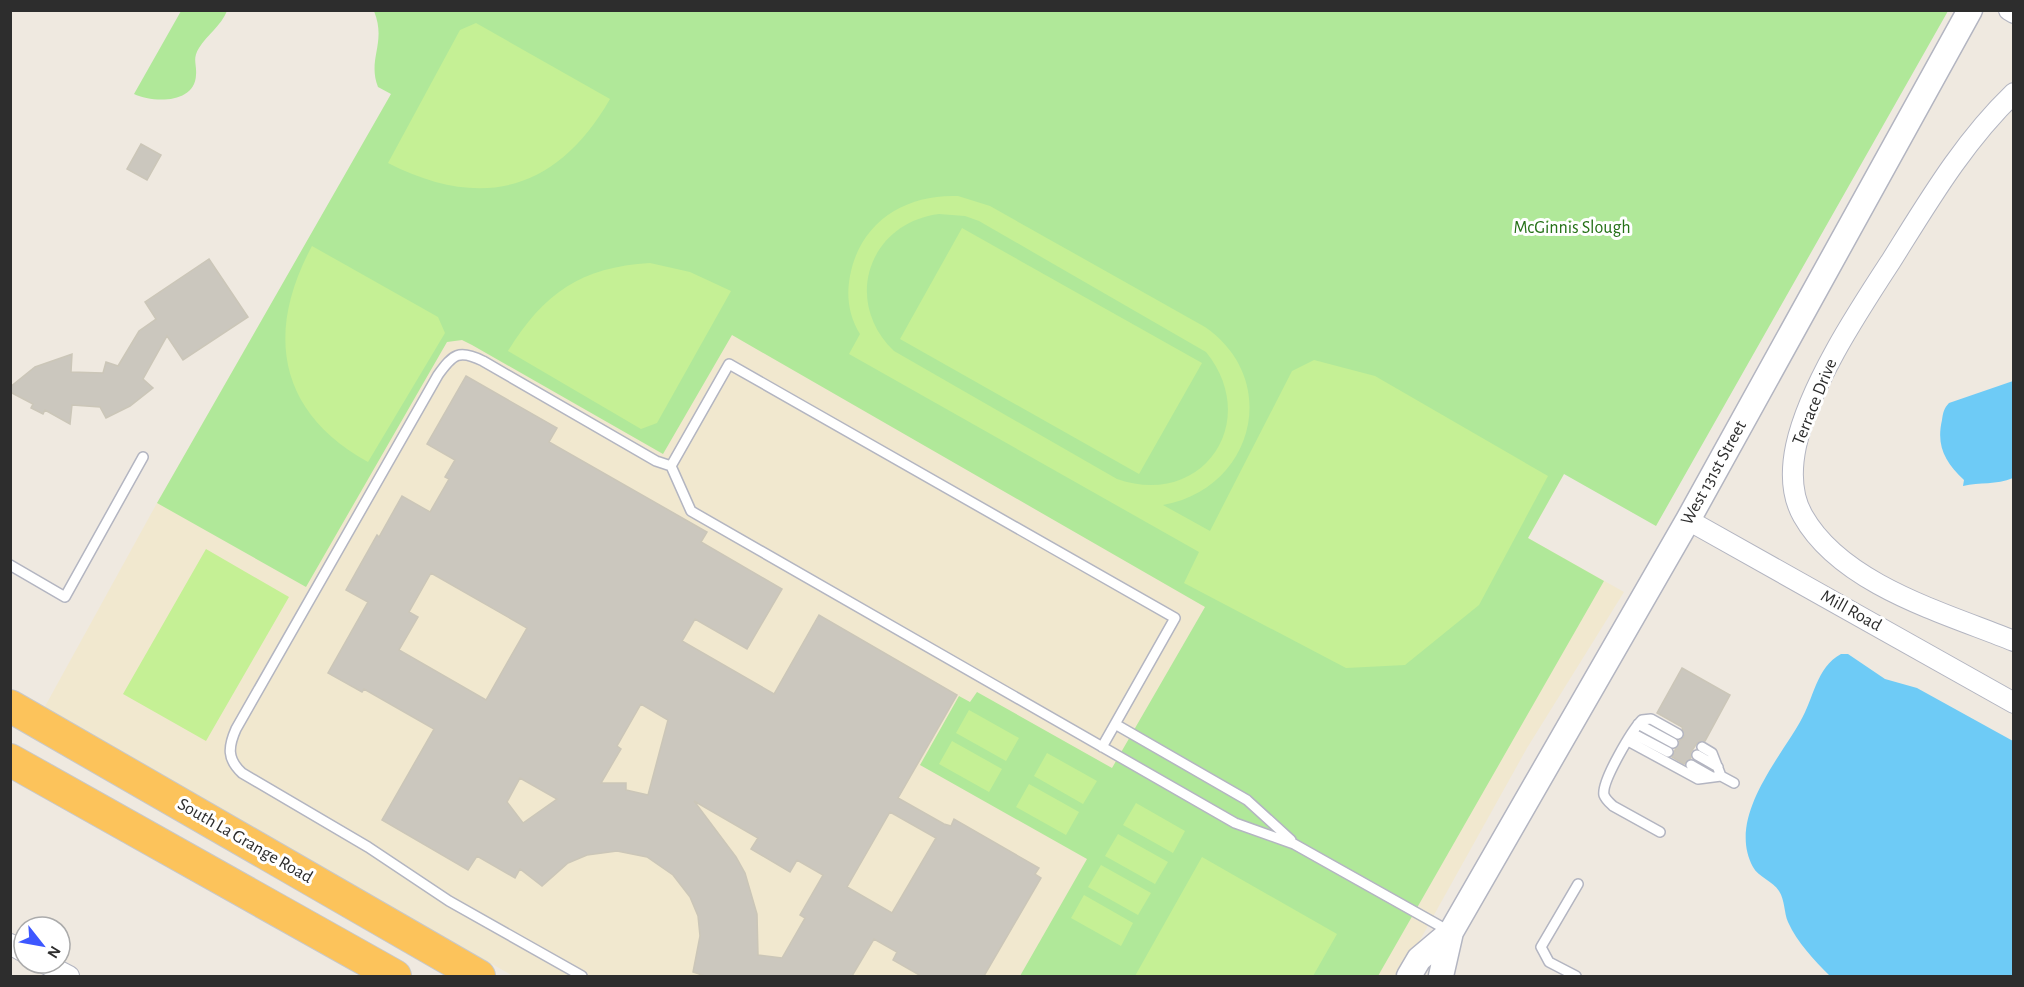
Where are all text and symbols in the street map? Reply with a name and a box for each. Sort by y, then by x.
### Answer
park label: McGinnis Slough [1513,219,1631,237]
street label: Terrace Drive [1790,356,1840,448]
street label: West 131st Street [1678,417,1750,528]
street label: Mill Road [1818,587,1884,635]
street label: South La Grange Road [175,795,315,887]
north arrow [12,915,72,975]
text: N [44,943,64,961]

